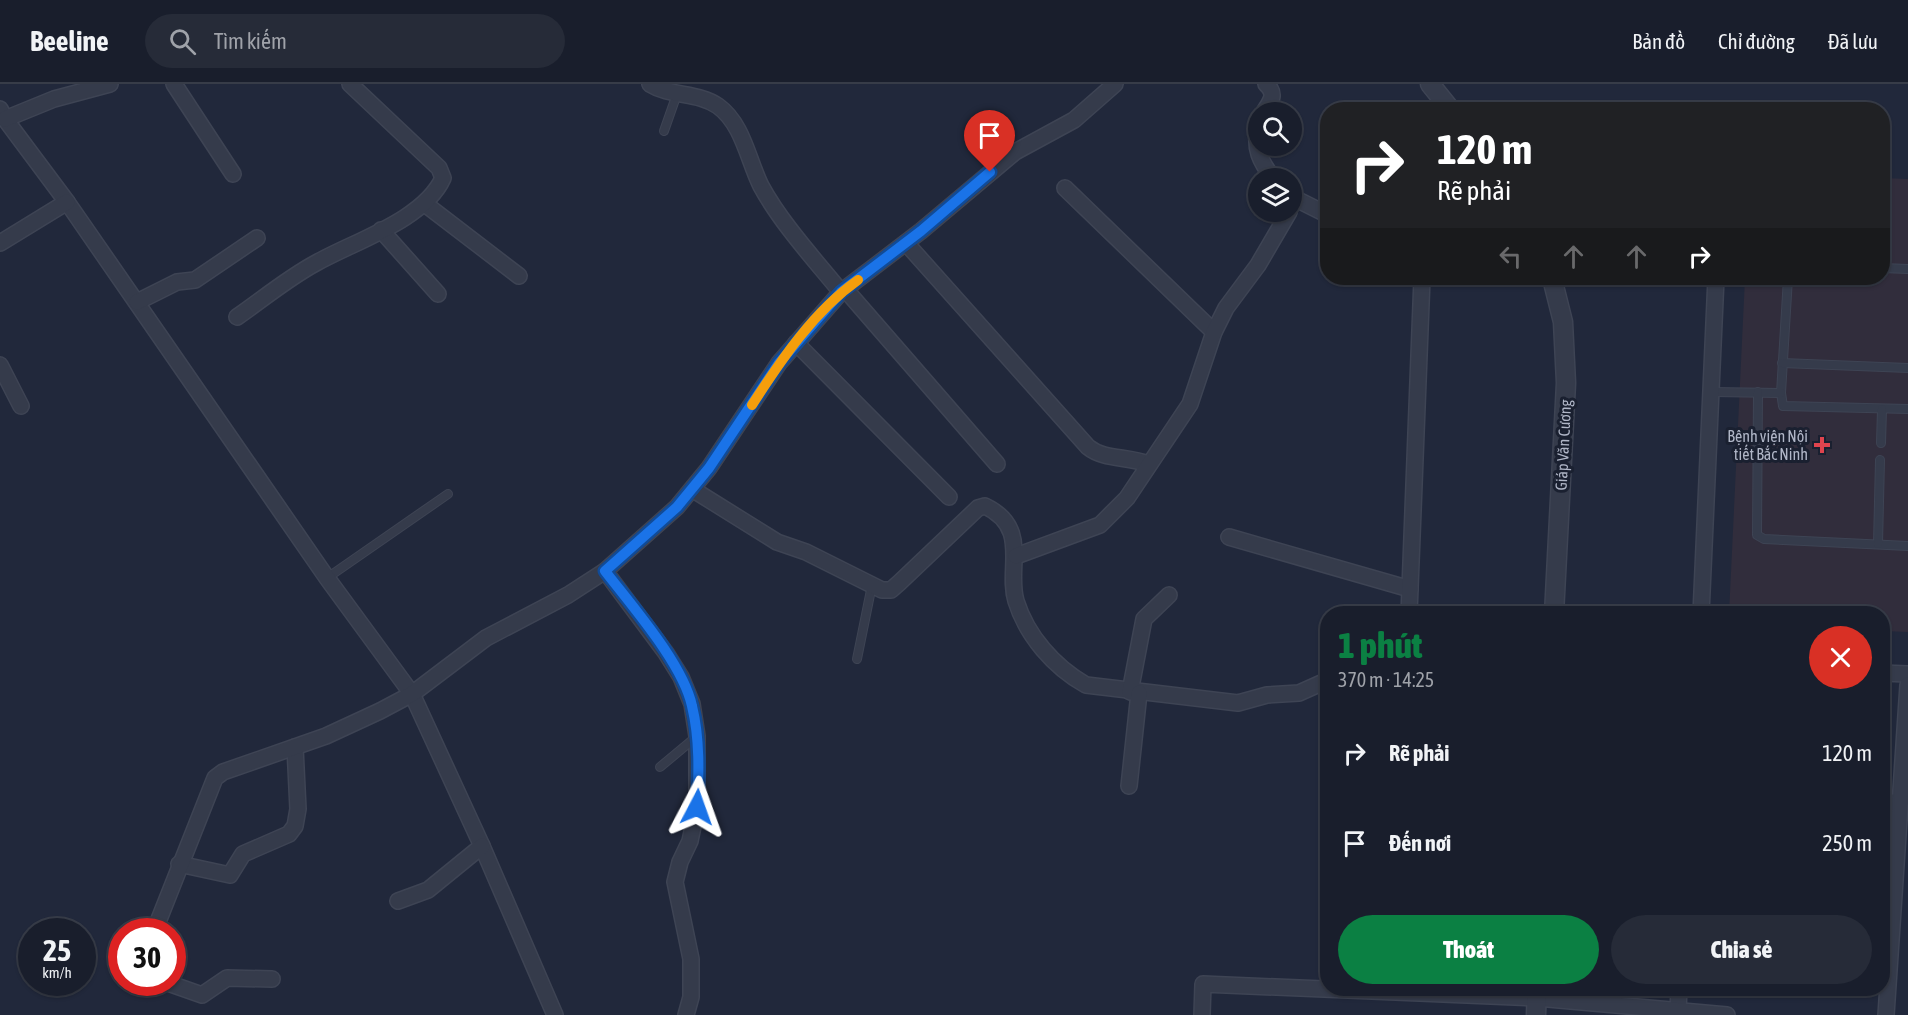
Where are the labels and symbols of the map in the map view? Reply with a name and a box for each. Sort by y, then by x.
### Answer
pin [964,110,1015,172]
street label: Giáp Văn Cương [1552,399,1575,491]
place label: Bệnh viện Nội tiết Bắc Ninh [1727,427,1808,463]
marker: Bệnh viện Nội tiết Bắc Ninh [1813,436,1831,454]
position arrow [665,775,729,839]
speed limit sign: 30 [108,918,186,996]

